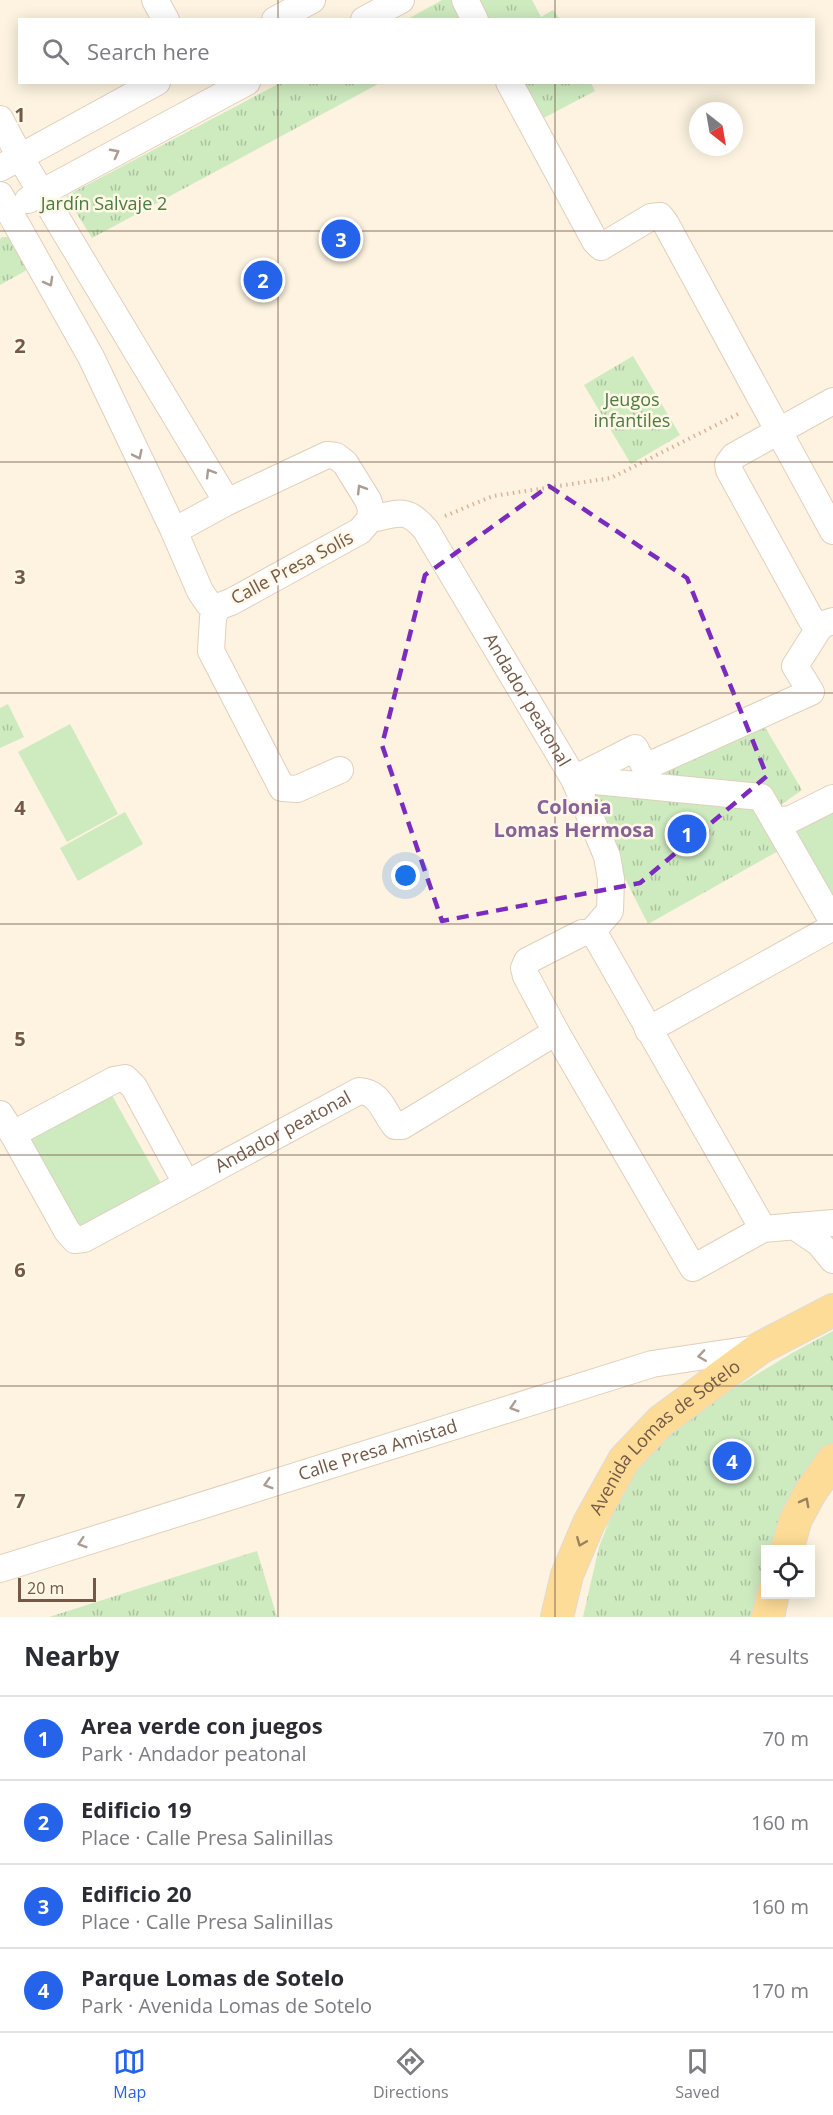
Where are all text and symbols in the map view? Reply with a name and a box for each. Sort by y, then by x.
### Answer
search box [18,18,815,84]
icon: search [39,35,72,68]
text: Search here [87,36,210,66]
text: 1 [14,101,26,128]
north arrow [689,102,743,156]
one-way arrow [109,149,119,160]
park label: Jardín Salvaje 2 [39,191,167,215]
pin: 3 [322,216,360,262]
pin: 2 [244,258,282,302]
one-way arrow [42,275,53,286]
text: 2 [14,332,26,359]
park label: Jeugos infantiles [594,387,670,432]
one-way arrow [131,449,142,460]
one-way arrow [205,469,217,479]
one-way arrow [356,485,368,495]
street label: Calle Presa Solís [226,525,357,609]
text: 3 [14,563,26,590]
street label: Andador peatonal [479,628,577,771]
district label: Colonia Lomas Hermosa [494,793,654,843]
text: 4 [14,794,26,821]
pin: 1 [668,812,706,856]
your location [391,861,420,890]
text: 5 [14,1025,26,1052]
street label: Andador peatonal [210,1085,355,1177]
text: 6 [14,1256,26,1283]
one-way arrow [697,1350,706,1362]
street label: Avenida Lomas de Sotelo [583,1354,745,1519]
one-way arrow [509,1400,520,1412]
street label: Calle Presa Amistad [295,1413,460,1486]
pin: 4 [712,1438,752,1484]
one-way arrow [263,1477,274,1490]
text: 7 [14,1487,26,1514]
one-way arrow [798,1498,809,1508]
one-way arrow [77,1536,88,1548]
one-way arrow [576,1536,588,1547]
map controls [761,1545,815,1599]
button: locate [761,1545,815,1599]
scale bar [18,1575,96,1602]
text: 20 m [27,1577,64,1599]
text: Nearby [24,1638,119,1674]
text: 4 results [729,1643,809,1670]
text: Area verde con juegos [81,1710,323,1740]
text: 1 [38,1725,49,1752]
text: 70 m [762,1725,809,1752]
text: Park · Andador peatonal [81,1740,307,1767]
text: Edificio 19 [81,1794,192,1824]
text: 2 [38,1809,49,1836]
text: 160 m [751,1809,809,1836]
text: Place · Calle Presa Salinillas [81,1824,333,1851]
text: Edificio 20 [81,1878,192,1908]
text: 3 [38,1893,49,1920]
text: 160 m [751,1893,809,1920]
text: Place · Calle Presa Salinillas [81,1908,333,1935]
text: Parque Lomas de Sotelo [81,1962,344,1992]
text: 4 [38,1977,49,2004]
text: 170 m [751,1977,809,2004]
text: Park · Avenida Lomas de Sotelo [81,1992,372,2019]
tab: Map [113,2045,146,2103]
tab: Directions [373,2045,449,2103]
tab: Saved [675,2045,720,2103]

